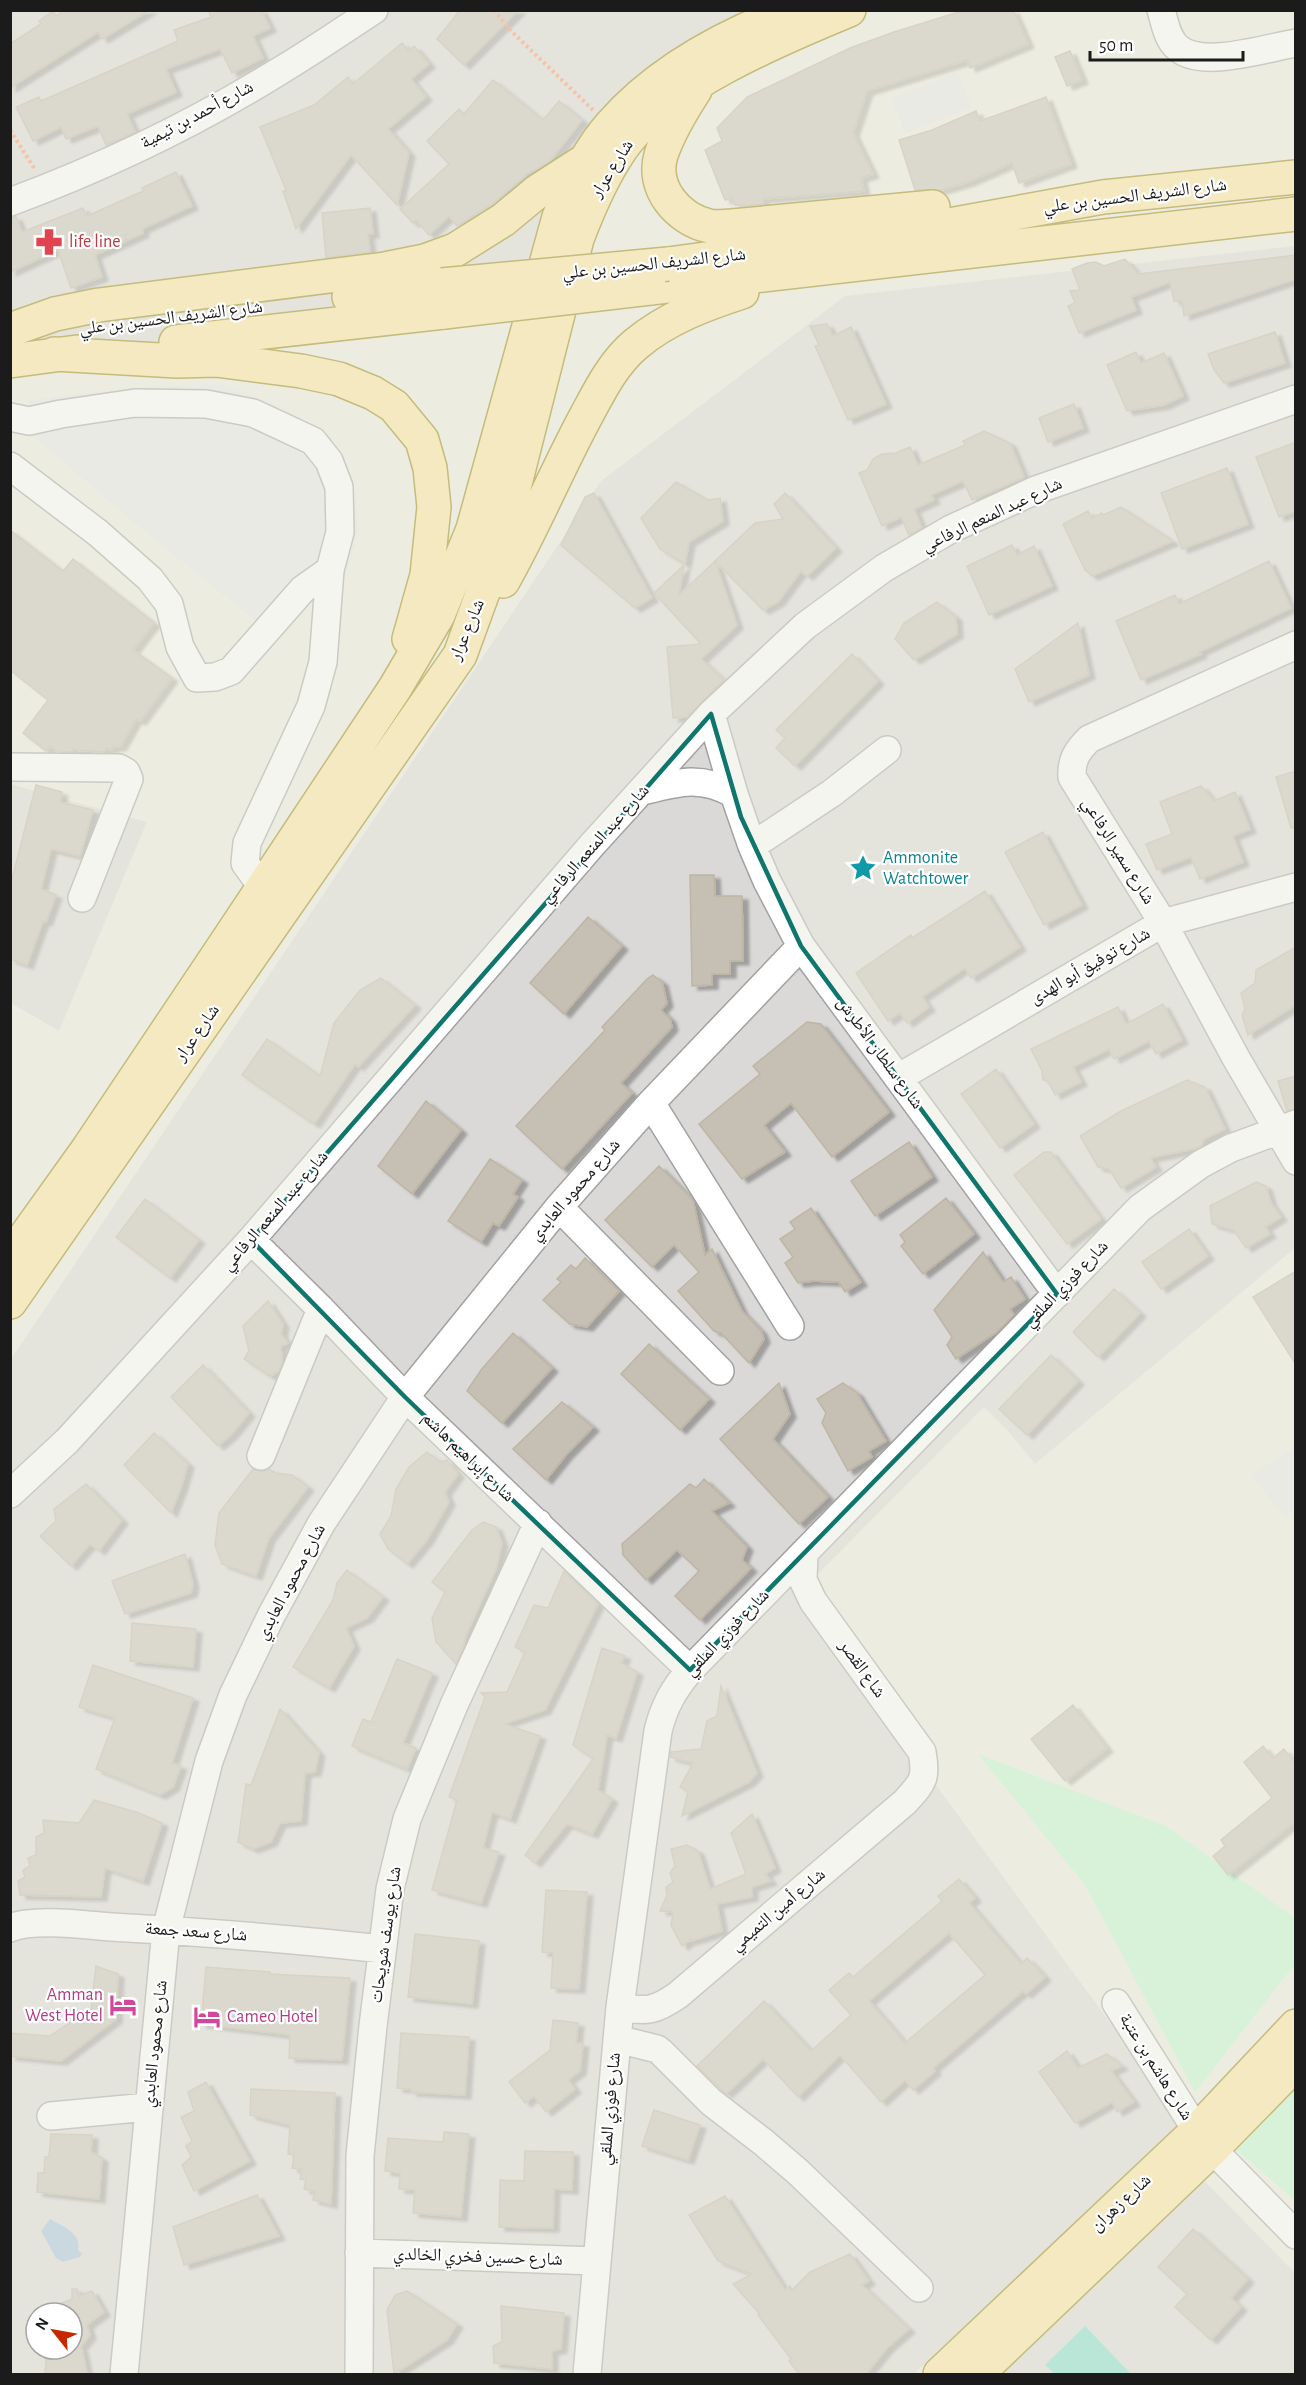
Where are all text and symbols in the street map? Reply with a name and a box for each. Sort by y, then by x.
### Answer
scale bar [1090,24,1243,62]
text: 50 m [1099,37,1133,55]
street label: شارع أحمد بن تيمية [136,75,257,153]
street label: شارع عرار [587,137,638,203]
street label: شارع الشريف الحسين بن علي [1042,176,1228,221]
pharmacy icon: life line [34,227,64,257]
place label: life line [69,233,121,251]
street label: شارع الشريف الحسين بن علي [561,245,747,287]
street label: شارع الشريف الحسين بن علي [78,298,264,343]
street label: شارع عبد المنعم الرفاعي [919,475,1067,560]
street label: شارع عرار [446,597,489,665]
street label: شارع عبد المنعم الرفاعي [537,781,656,910]
street label: شارع سمير الرفاعي [1074,794,1158,910]
place label: Ammonite Watchtower [883,849,968,888]
place icon: Ammonite Watchtower [848,853,878,883]
street label: شارع توفيق أبو الهدى [1025,922,1154,1009]
street label: شارع سلطان الأطرش [833,993,927,1113]
street label: شارع عرار [170,1001,224,1066]
street label: شارع محمود العابدي [526,1136,627,1247]
street label: شارع عبد المنعم الرفاعي [218,1147,335,1278]
street label: شارع فوزي الملقي [1020,1237,1115,1334]
street label: شارع إبراهيم هاشم [417,1408,518,1507]
street label: شارع محمود العابدي [253,1521,333,1645]
street label: شارع فوزي الملقي [681,1586,776,1683]
street label: شاع القصر [834,1636,889,1702]
street label: شارع أمين التميمي [725,1863,832,1958]
street label: شارع يوسف شويحات [367,1865,406,2005]
street label: شارع سعد جمعة [144,1919,248,1946]
street label: شارع محمود العابدي [139,1979,175,2109]
place label: Amman West Hotel [25,1986,103,2025]
hotel icon: Amman West Hotel [108,1990,138,2020]
hotel icon: Cameo Hotel [192,2002,222,2032]
place label: Cameo Hotel [227,2008,318,2026]
street label: شارع هاشم بن عتبة [1114,2010,1196,2125]
street label: شارع فوزي الملقي [596,2052,628,2167]
street label: شارع زهران [1087,2171,1155,2236]
street label: شارع حسين فخري الخالدي [393,2245,563,2274]
north arrow [24,2301,84,2361]
text: N [32,2315,52,2333]

